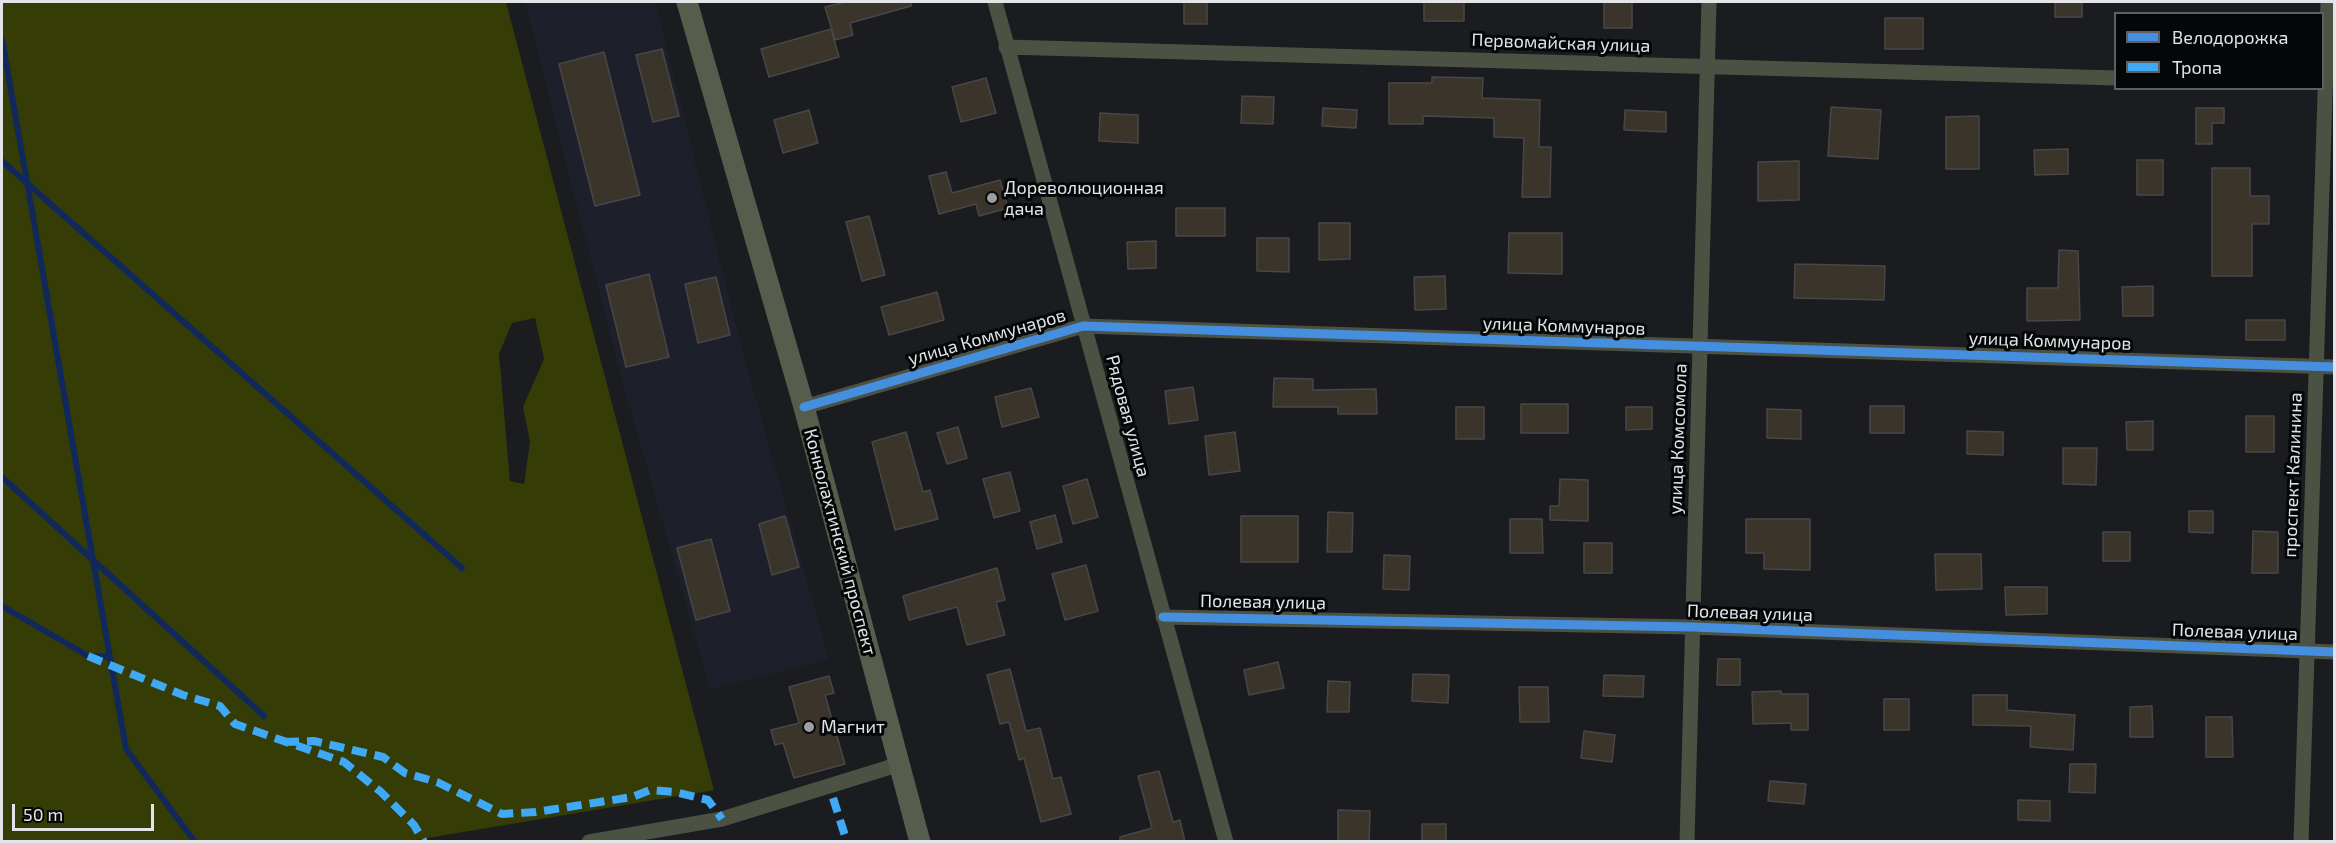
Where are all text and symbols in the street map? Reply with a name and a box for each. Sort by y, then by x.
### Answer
legend [2114,12,2324,90]
text: Велодорожка [2172,26,2288,48]
street label: Первомайская улица [1471,29,1651,57]
text: Тропа [2172,56,2222,78]
place label: Дореволюционная дача [1004,177,1164,219]
marker: Дореволюционная дача [985,191,999,205]
street label: улица Коммунаров [906,304,1068,370]
street label: улица Коммунаров [1482,312,1646,340]
street label: улица Коммунаров [1968,327,2132,355]
street label: Рядовая улица [1101,353,1155,479]
street label: улица Комсомола [1665,363,1691,515]
street label: проспект Калинина [2279,392,2307,558]
street label: Коннолахтинский проспект [799,426,881,658]
street label: Полевая улица [1200,590,1326,614]
street label: Полевая улица [1687,600,1813,626]
street label: Полевая улица [2172,619,2298,645]
place label: Магнит [821,716,885,738]
marker: Магнит [802,720,816,734]
scale bar [15,792,158,830]
text: 50 m [23,803,63,825]

